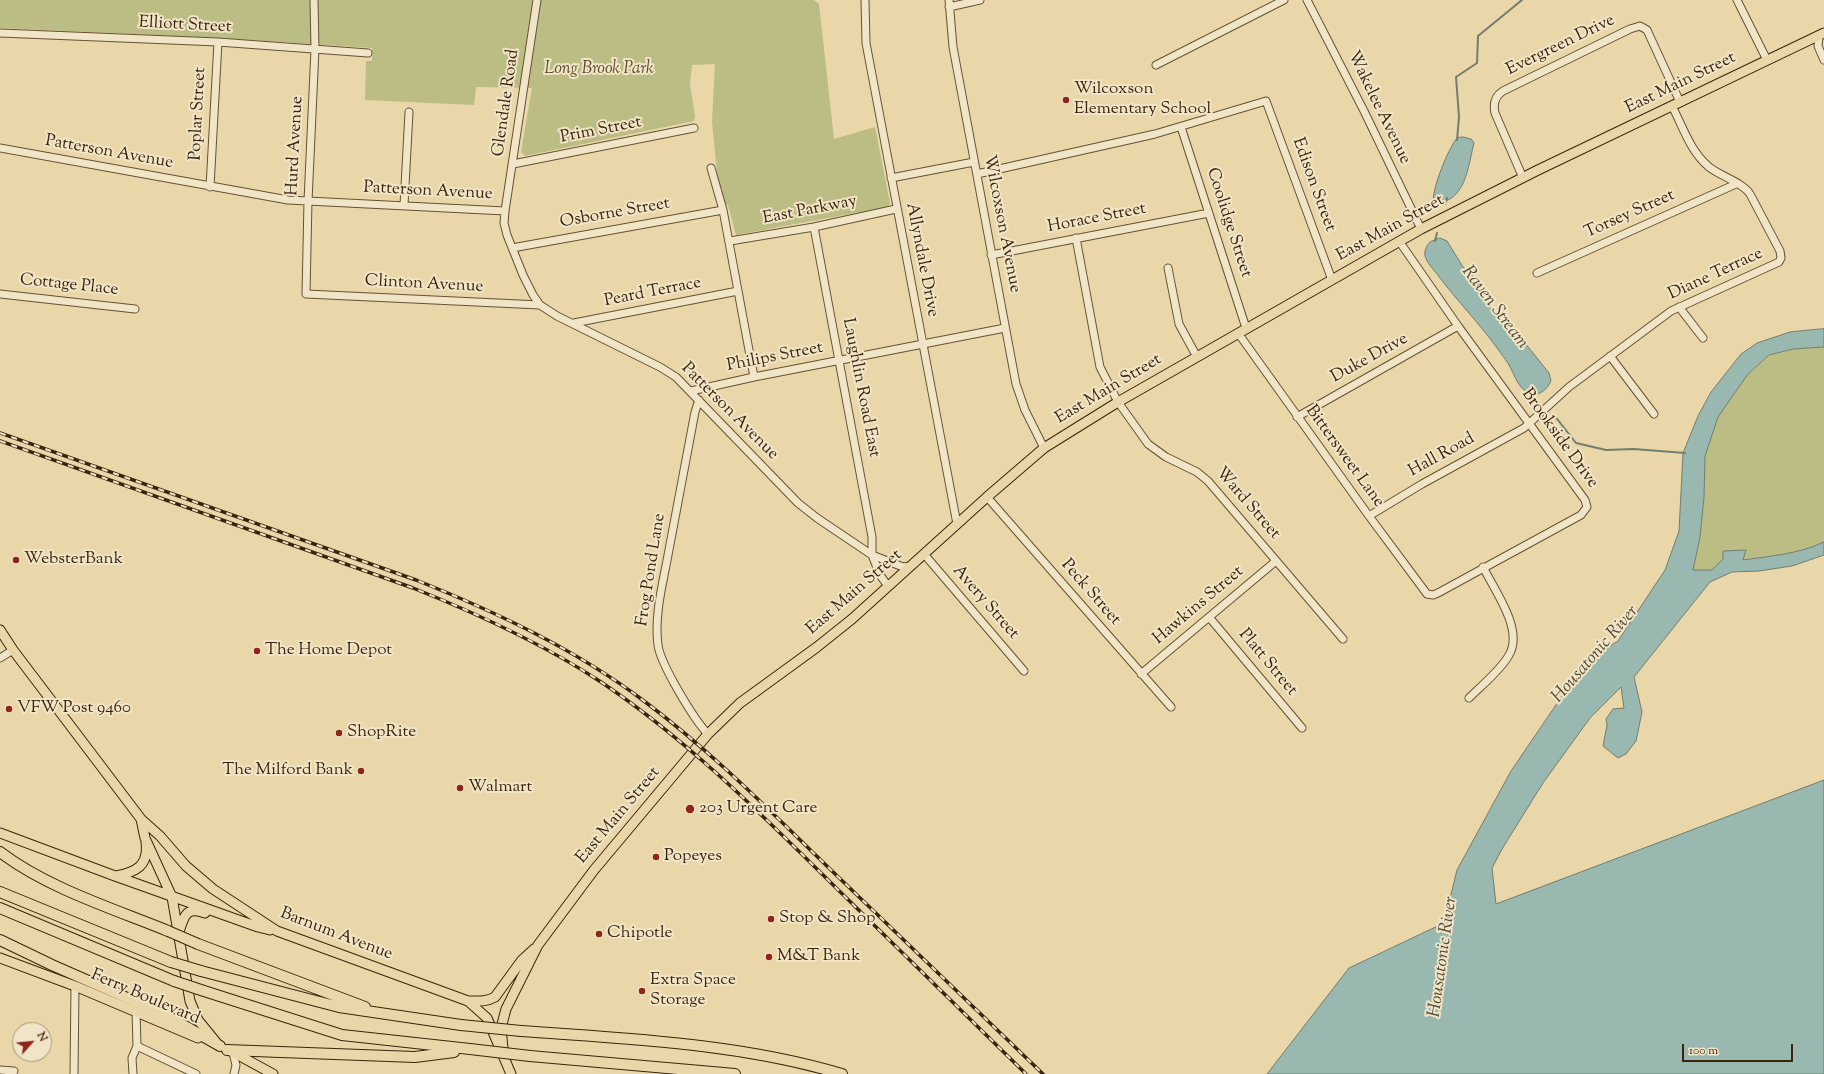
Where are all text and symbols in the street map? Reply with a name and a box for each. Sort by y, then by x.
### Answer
street label: Evergreen Drive [1503,11,1619,81]
street label: Elliott Street [138,13,232,39]
street label: Glendale Road [489,48,525,158]
street label: Wakelee Avenue [1342,48,1414,168]
street label: East Main Street [1623,49,1739,119]
park label: Long Brook Park [544,60,654,80]
street label: Poplar Street [186,67,212,161]
place label: Wilcoxson Elementary School [1074,80,1211,120]
marker: Wilcoxson Elementary School [1061,95,1071,105]
street label: Hurd Avenue [283,96,309,196]
street label: Prim Street [559,113,643,149]
street label: Patterson Avenue [44,132,174,174]
street label: Edison Street [1287,135,1339,235]
street label: Wilcoxson Avenue [978,153,1024,295]
street label: Coolidge Street [1201,165,1255,281]
street label: Patterson Avenue [363,178,493,206]
street label: Torsey Street [1582,186,1678,244]
street label: East Main Street [1334,191,1448,267]
street label: East Parkway [761,192,859,230]
street label: Osborne Street [558,194,672,234]
street label: Horace Street [1046,199,1148,239]
street label: Allyndale Drive [900,201,942,319]
street label: Diane Terrace [1666,244,1766,306]
water label: Raven Stream [1456,262,1532,354]
street label: Cottage Place [19,271,119,301]
street label: Clinton Avenue [364,272,484,298]
street label: Peard Terrace [603,274,703,312]
street label: Laughlin Road East [836,317,884,459]
street label: Duke Drive [1328,330,1412,388]
street label: Philips Street [725,339,825,377]
street label: East Main Street [1052,350,1166,430]
street label: Patterson Avenue [676,359,782,465]
street label: Brookside Drive [1516,385,1602,493]
street label: Bittersweet Lane [1300,402,1388,512]
street label: Hall Road [1405,429,1479,483]
street label: Ward Street [1210,464,1284,544]
street label: Frog Pond Lane [633,512,671,628]
street label: East Main Street [803,546,907,640]
place label: WebsterBank [24,550,123,570]
marker: WebsterBank [11,555,21,565]
street label: Peck Street [1056,556,1124,630]
street label: Avery Street [947,562,1023,644]
street label: Hawkins Street [1150,562,1248,650]
water label: Housatonic River [1548,602,1644,708]
street label: Platt Street [1233,625,1301,701]
place label: The Home Depot [265,641,392,661]
marker: The Home Depot [252,646,262,656]
place label: VFW Post 9460 [17,699,131,719]
marker: VFW Post 9460 [4,704,14,714]
place label: ShopRite [347,723,416,743]
marker: ShopRite [334,728,344,738]
place label: The Milford Bank [222,761,353,781]
street label: East Main Street [573,763,665,869]
marker: The Milford Bank [356,766,366,776]
place label: Walmart [468,778,532,798]
marker: Walmart [455,783,465,793]
place label: 203 Urgent Care [699,799,817,819]
marker: 203 Urgent Care [684,803,696,815]
place label: Popeyes [664,847,722,867]
marker: Popeyes [651,852,661,862]
water label: Housatonic River [1425,895,1463,1019]
street label: Barnum Avenue [277,904,395,966]
place label: Stop & Shop [779,909,875,929]
marker: Stop & Shop [766,914,776,924]
place label: Chipotle [607,924,672,944]
marker: Chipotle [594,929,604,939]
place label: M&T Bank [777,947,860,967]
marker: M&T Bank [764,952,774,962]
street label: Ferry Boulevard [87,966,203,1030]
place label: Extra Space Storage [650,971,736,1011]
marker: Extra Space Storage [637,986,647,996]
north arrow [12,1022,52,1062]
text: N [33,1029,51,1045]
scale bar [1684,1036,1795,1062]
text: 100 m [1689,1042,1718,1060]

